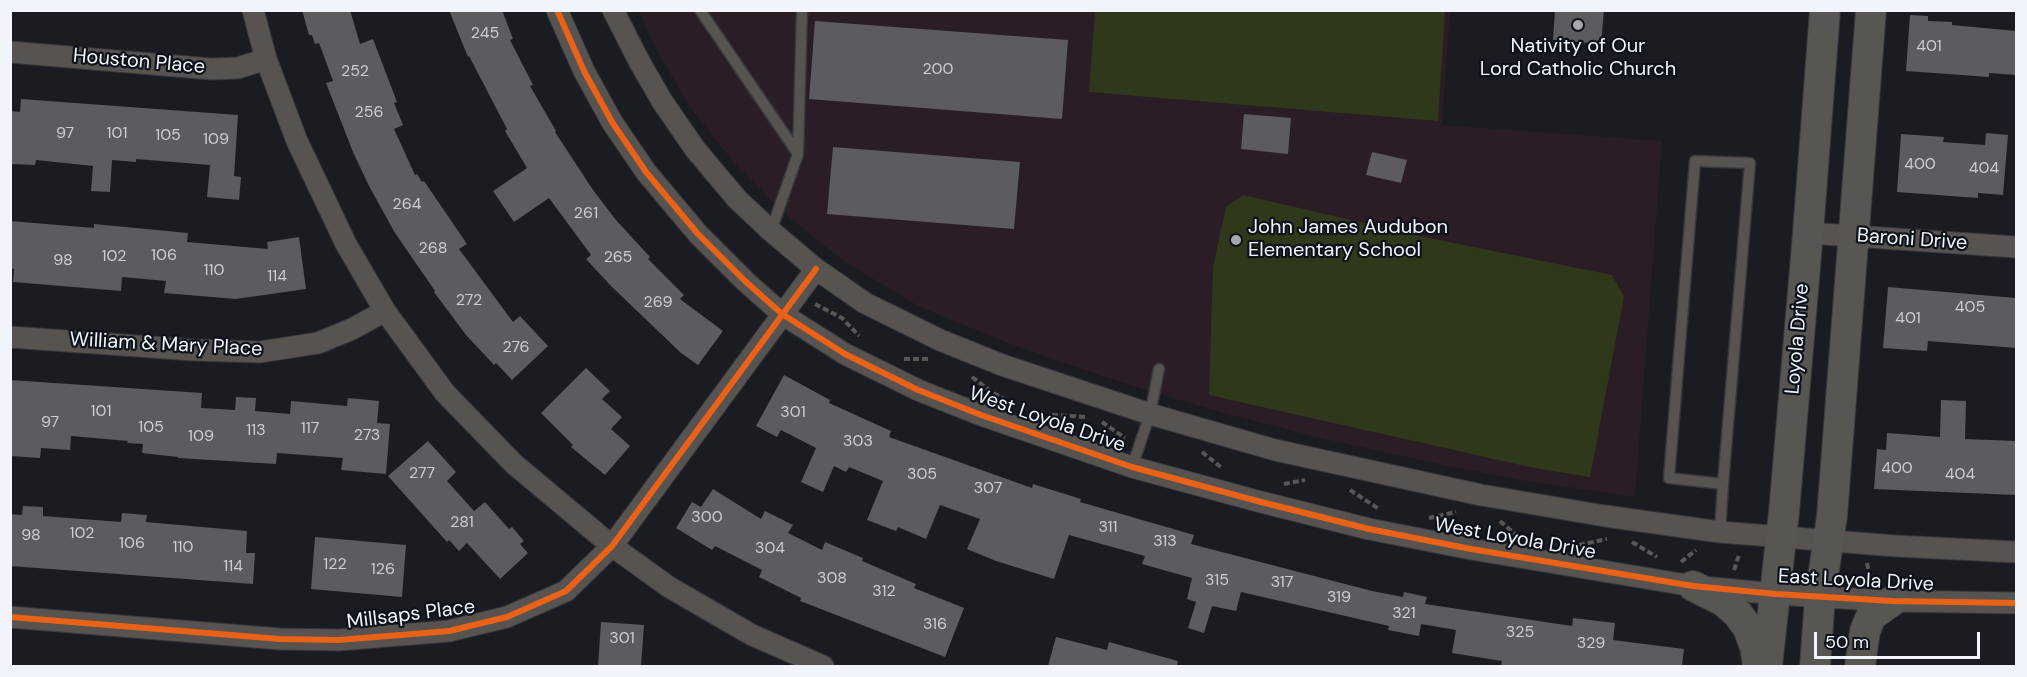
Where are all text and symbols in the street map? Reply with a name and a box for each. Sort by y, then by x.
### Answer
marker: Nativity of Our Lord Catholic Church [1571,18,1585,32]
house number: 245 [471,24,499,44]
place label: Nativity of Our Lord Catholic Church [1480,35,1676,82]
house number: 401 [1916,37,1942,57]
street label: Houston Place [72,44,206,80]
house number: 200 [923,60,953,80]
house number: 252 [341,62,369,82]
house number: 256 [354,103,384,123]
house number: 97 [56,124,74,144]
house number: 101 [107,124,127,144]
house number: 105 [155,126,181,146]
house number: 109 [203,130,229,150]
house number: 400 [1904,155,1936,175]
house number: 404 [1969,159,1999,179]
house number: 264 [393,195,421,215]
house number: 261 [574,204,598,224]
place label: John James Audubon Elementary School [1248,216,1448,263]
street label: Baroni Drive [1856,224,1968,256]
marker: John James Audubon Elementary School [1229,233,1243,247]
house number: 268 [419,239,447,259]
house number: 106 [151,246,177,266]
house number: 102 [102,247,126,267]
house number: 265 [604,248,632,268]
house number: 98 [53,251,73,271]
house number: 110 [204,261,224,281]
house number: 114 [267,267,287,287]
street label: Loyola Drive [1781,283,1815,395]
house number: 272 [456,291,482,311]
house number: 269 [644,293,672,313]
house number: 405 [1955,298,1985,318]
house number: 401 [1895,309,1921,329]
street label: William & Mary Place [69,328,263,362]
house number: 276 [502,338,530,358]
street label: West Loyola Drive [966,382,1128,458]
house number: 101 [91,402,111,422]
house number: 301 [780,403,806,423]
house number: 97 [41,413,59,433]
house number: 105 [138,418,164,438]
house number: 117 [301,419,319,439]
house number: 113 [246,421,266,441]
house number: 273 [354,426,380,446]
house number: 109 [188,427,214,447]
house number: 303 [843,432,873,452]
house number: 400 [1881,459,1913,479]
house number: 277 [409,464,435,484]
house number: 305 [907,465,937,485]
house number: 404 [1945,465,1975,485]
house number: 307 [974,479,1002,499]
house number: 300 [691,508,723,528]
house number: 281 [450,513,474,533]
street label: West Loyola Drive [1432,513,1598,565]
house number: 311 [1098,518,1118,538]
house number: 102 [70,524,94,544]
house number: 98 [21,526,41,546]
house number: 313 [1153,532,1177,552]
house number: 106 [119,534,145,554]
house number: 110 [173,538,193,558]
house number: 304 [755,539,785,559]
house number: 122 [323,555,347,575]
house number: 114 [223,557,243,577]
house number: 126 [371,560,395,580]
street label: East Loyola Drive [1777,565,1935,597]
house number: 308 [817,569,847,589]
house number: 315 [1205,571,1229,591]
house number: 317 [1271,573,1293,593]
house number: 312 [872,582,896,602]
house number: 319 [1327,588,1351,608]
street label: Millsaps Place [345,595,477,635]
house number: 321 [1392,604,1416,624]
house number: 316 [923,615,947,635]
scale bar [1817,620,1984,658]
house number: 325 [1506,623,1534,643]
house number: 301 [609,629,635,649]
text: 50 m [1825,630,1869,654]
house number: 329 [1577,634,1605,654]

